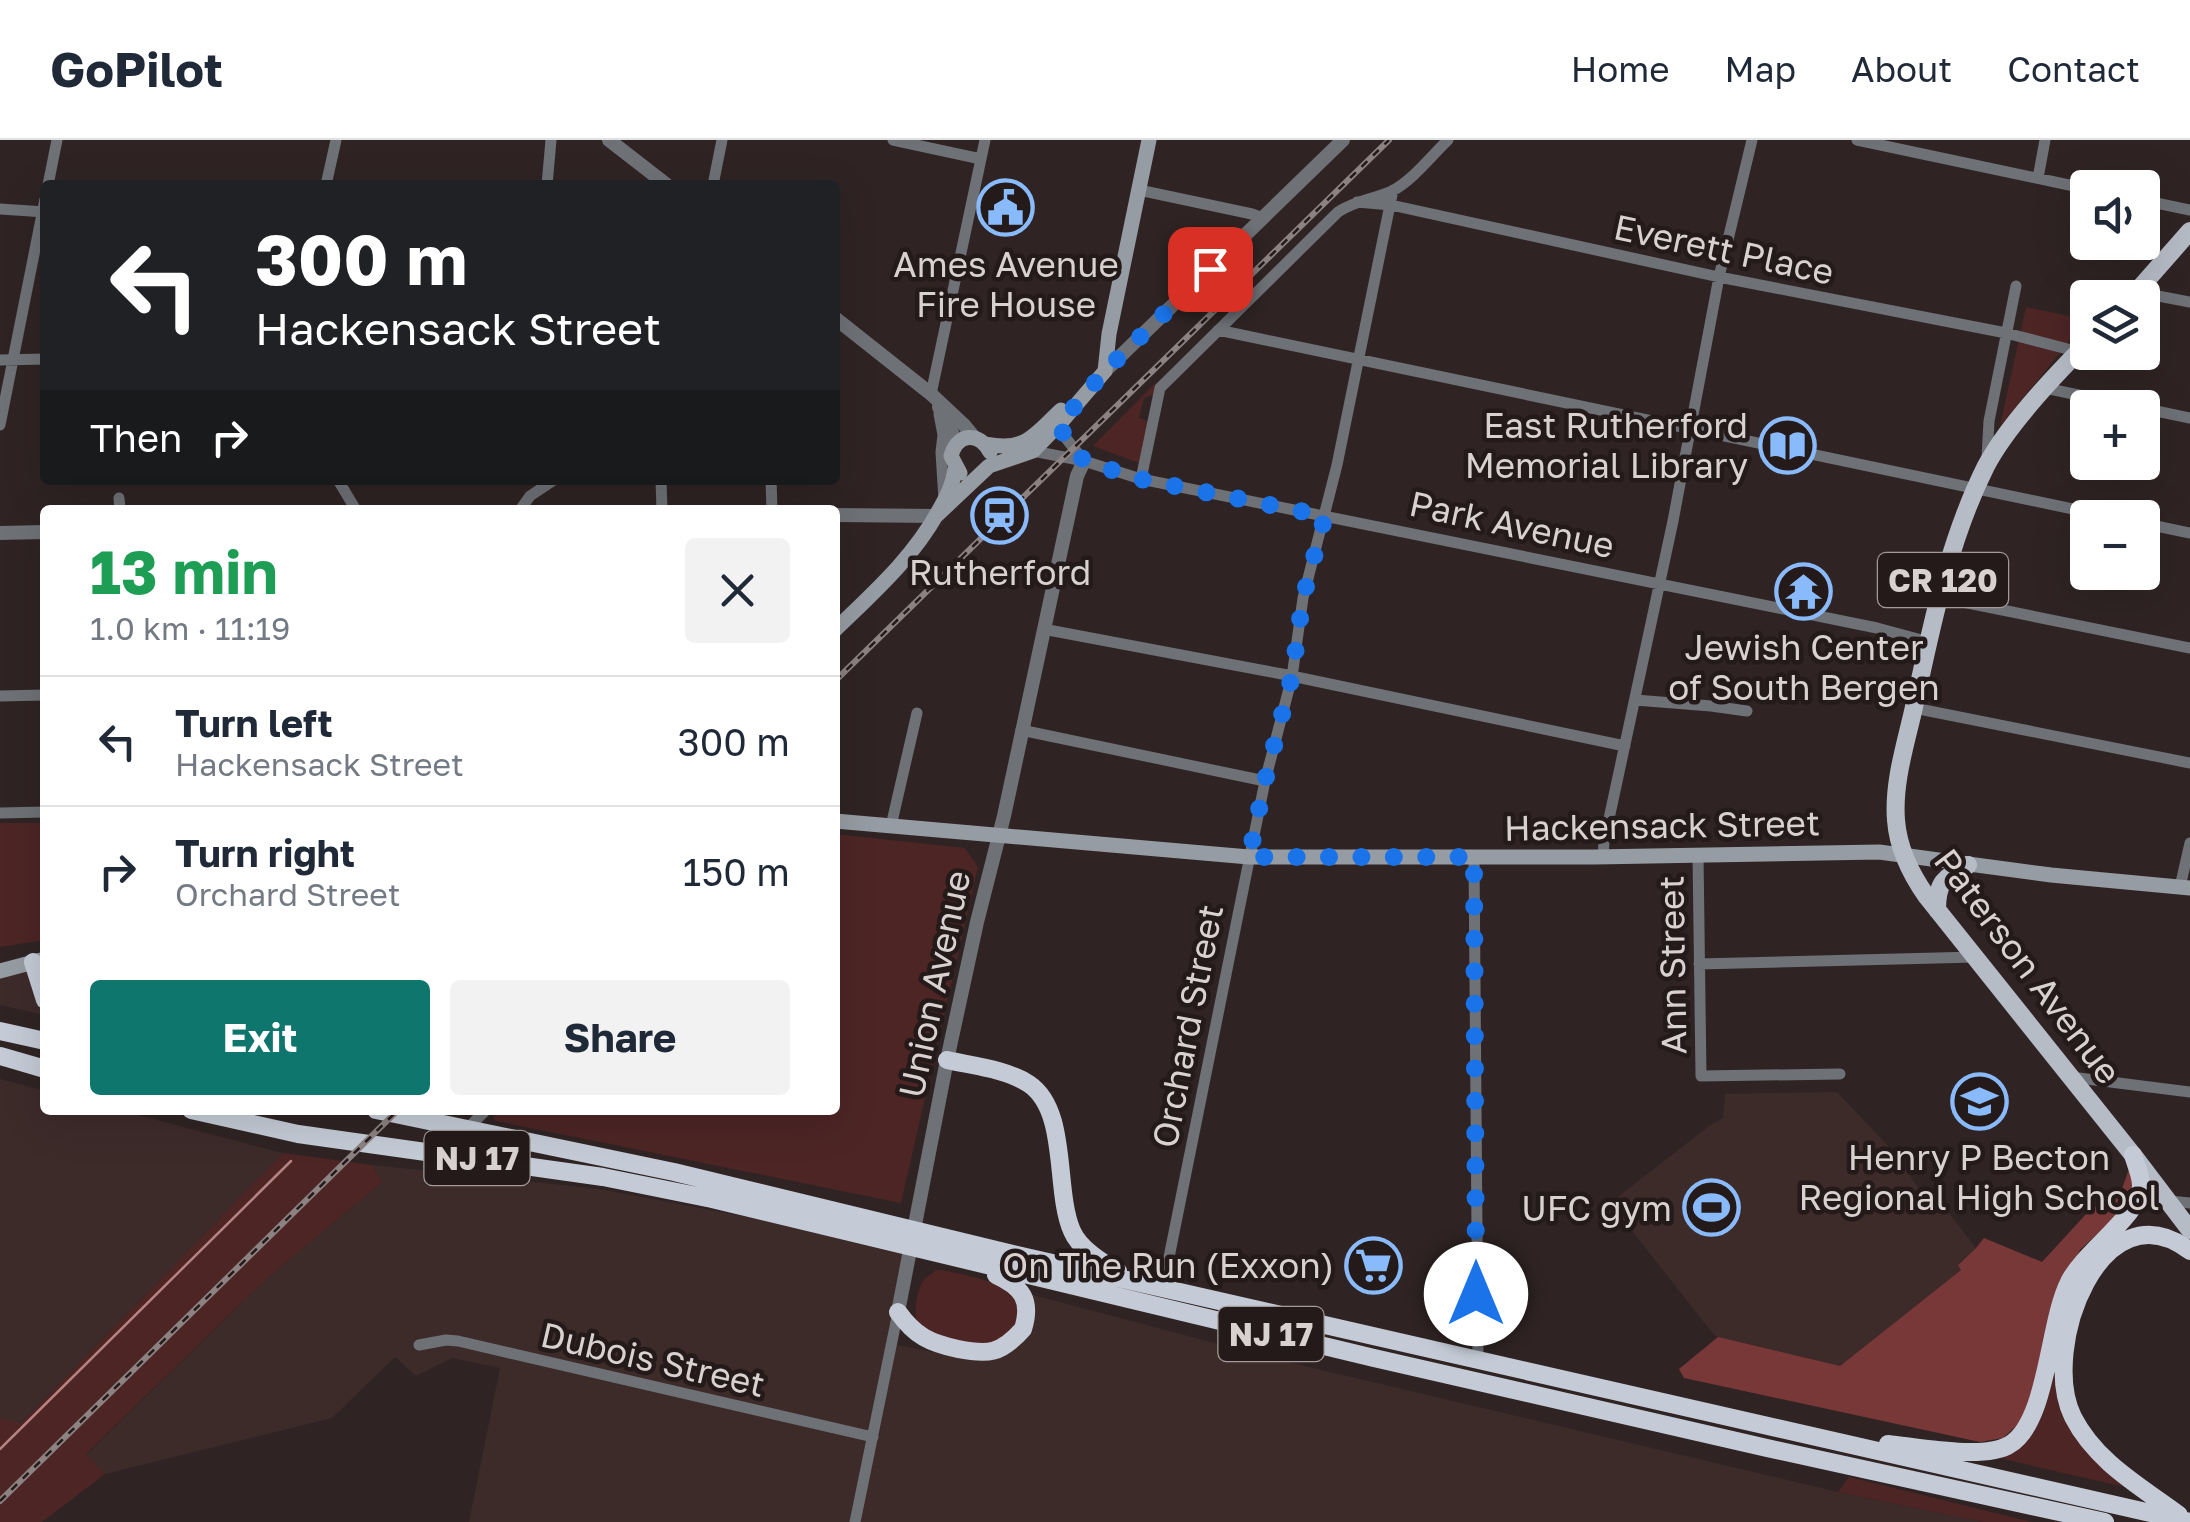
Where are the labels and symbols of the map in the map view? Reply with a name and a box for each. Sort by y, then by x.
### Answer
public building icon: Ames Avenue Fire House [976,178,1036,238]
street label: Everett Place [1610,205,1838,293]
pin [1168,227,1253,312]
place label: Ames Avenue Fire House [893,243,1119,325]
place label: East Rutherford Memorial Library [1465,404,1748,486]
library icon: East Rutherford Memorial Library [1757,415,1817,475]
street label: Park Avenue [1406,482,1618,566]
station icon: Rutherford [970,486,1030,546]
place label: Rutherford [909,551,1091,593]
road number: CR 120 [1878,553,2008,607]
temple icon: Jewish Center of South Bergen [1774,561,1834,621]
place label: Jewish Center of South Bergen [1668,626,1940,708]
street label: Hackensack Street [1504,801,1820,849]
street label: Paterson Avenue [1926,840,2130,1092]
street label: Union Avenue [889,867,979,1101]
street label: Ann Street [1649,875,1695,1055]
street label: Orchard Street [1143,901,1231,1151]
school or university icon: Henry P Becton Regional High School [1949,1071,2009,1131]
road number: NJ 17 [424,1131,530,1185]
place label: Henry P Becton Regional High School [1799,1136,2159,1218]
sports icon: UFC gym [1681,1178,1741,1238]
place label: UFC gym [1521,1187,1672,1229]
supermarket icon: On The Run (Exxon) [1343,1235,1403,1295]
position arrow [1424,1242,1528,1346]
place label: On The Run (Exxon) [1002,1244,1334,1286]
road number: NJ 17 [1218,1307,1324,1361]
street label: Dubois Street [537,1313,769,1405]

